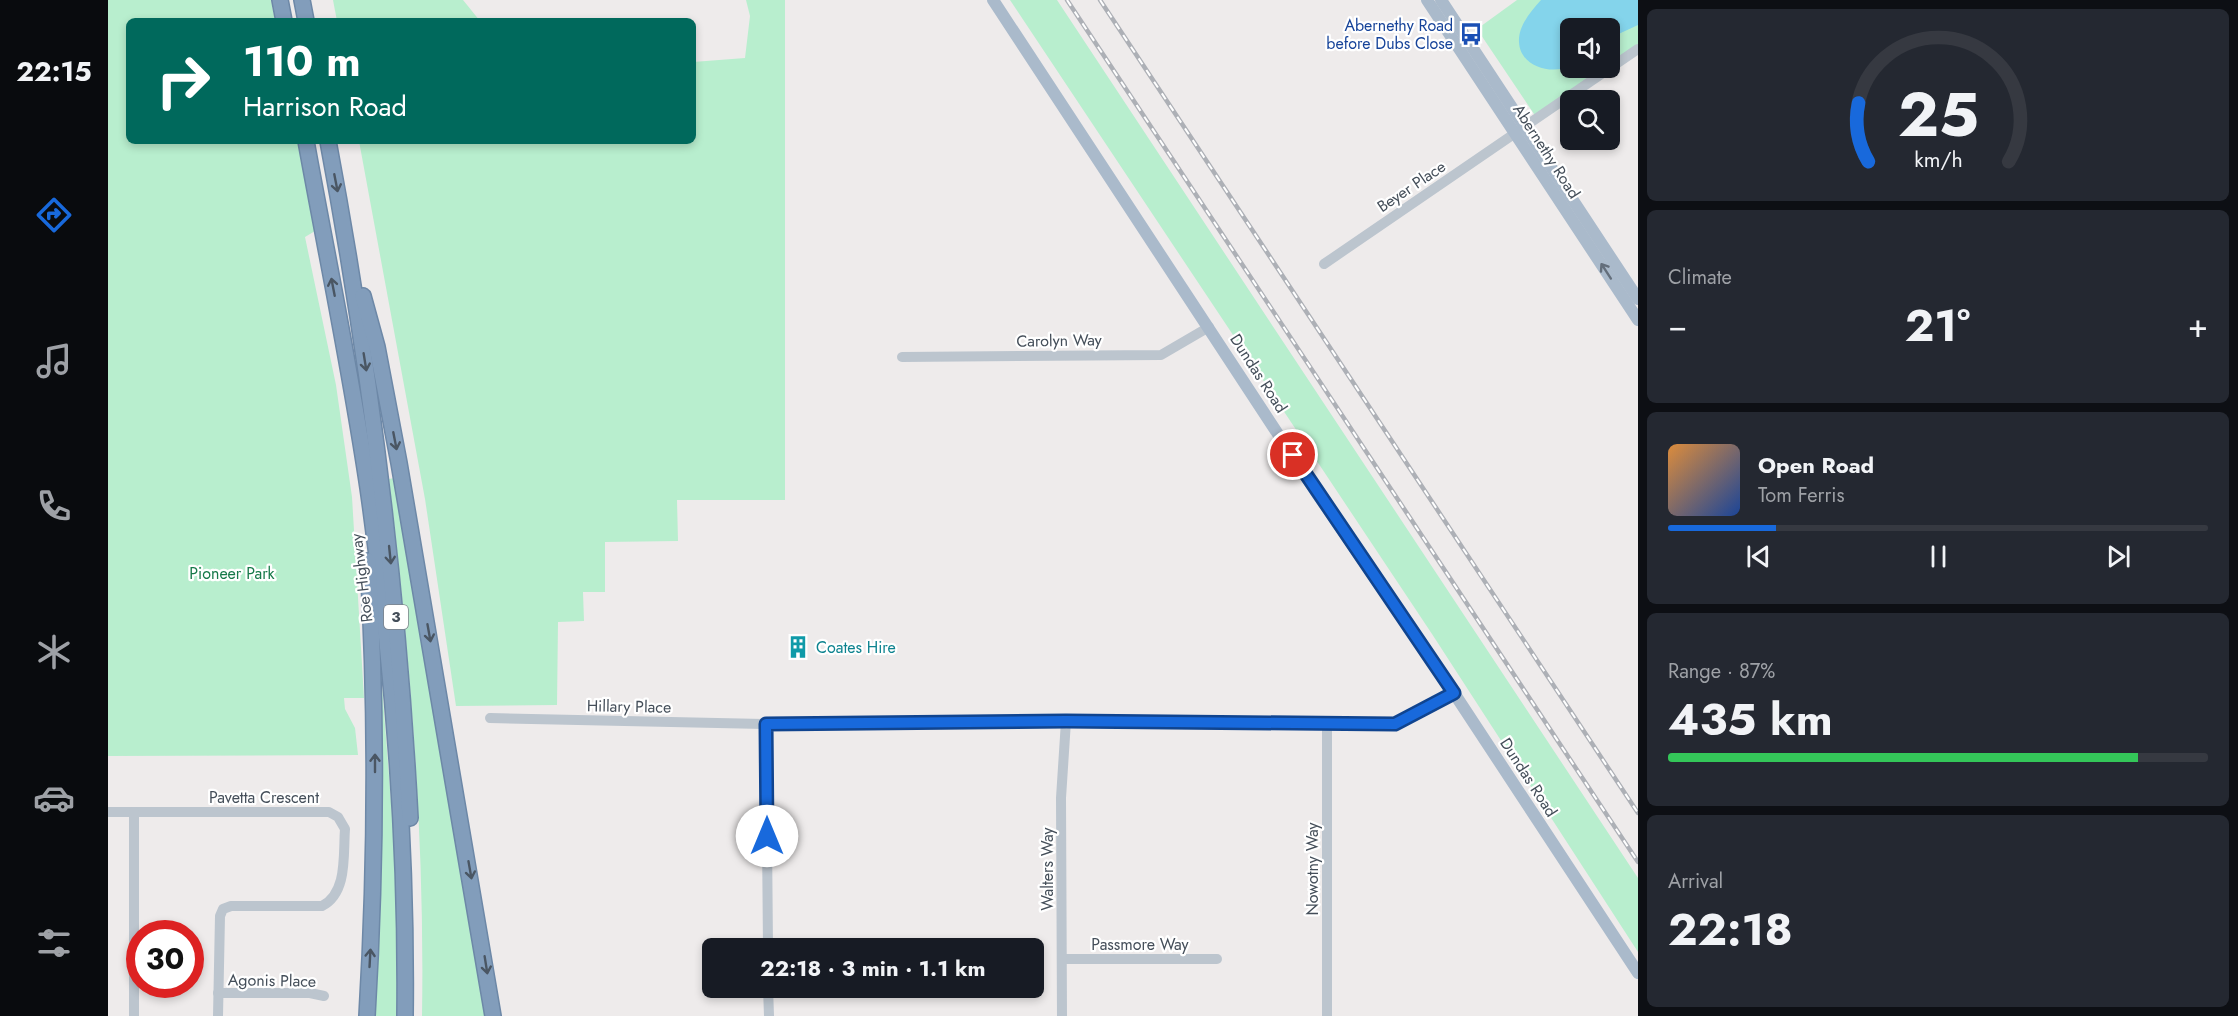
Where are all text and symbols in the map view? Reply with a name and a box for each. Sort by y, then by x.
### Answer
place label: Abernethy Road before Dubs Close [1326,14,1453,55]
map controls [1560,18,1620,150]
button: sound [1560,18,1620,78]
bus stop icon: Abernethy Road before Dubs Close [1458,21,1484,47]
text: 110 m [243,31,361,92]
icon: right [144,42,222,120]
text: 22:15 [16,52,92,91]
text: 25 [1897,69,1979,159]
text: Harrison Road [243,87,407,126]
button: search [1560,90,1620,150]
street label: Abernethy Road [1507,99,1586,203]
text: km/h [1914,145,1962,176]
street label: Beyer Place [1372,155,1450,218]
one-way arrow [331,173,342,192]
icon: directions [33,194,75,236]
one-way arrow [1600,263,1612,280]
text: Climate [1668,263,1732,292]
one-way arrow [327,277,338,297]
text: 21° [1905,293,1970,358]
text: − [1668,302,1687,349]
text: + [2188,302,2208,349]
street label: Carolyn Way [1016,328,1103,353]
street label: Dundas Road [1224,329,1293,417]
icon: music [33,340,75,382]
one-way arrow [360,351,371,371]
pin [1267,429,1318,480]
one-way arrow [390,431,401,451]
icon: arrive [1276,438,1309,471]
text: Open Road [1758,449,1874,481]
text: Tom Ferris [1758,481,1845,510]
icon: phone [33,485,75,527]
street label: Roe Highway [345,531,378,624]
icon: previous [1742,540,1775,573]
icon: pause [1922,540,1955,573]
icon: next [2102,540,2135,573]
one-way arrow [385,545,396,565]
park label: Pioneer Park [189,562,276,585]
road number: 3 [384,605,408,629]
one-way arrow [423,623,434,643]
icon: climate [33,631,75,673]
building icon: Coates Hire [785,634,811,660]
place label: Coates Hire [816,636,896,659]
text: Range · 87% [1668,657,1775,686]
text: 435 km [1668,687,1833,752]
street label: Hillary Place [587,694,671,719]
street label: Dundas Road [1494,733,1563,821]
one-way arrow [369,753,381,773]
icon: car [33,777,75,819]
street label: Pavetta Crescent [209,786,319,809]
position arrow [735,804,799,868]
street label: Nowotny Way [1301,821,1324,916]
street label: Walters Way [1036,826,1059,911]
one-way arrow [465,859,476,879]
text: Arrival [1668,867,1723,896]
text: 22:18 [1668,897,1793,962]
speed limit sign: 30 [126,920,204,998]
icon: filters [33,922,75,964]
street label: Passmore Way [1091,933,1190,956]
one-way arrow [365,948,376,968]
text: 22:18 · 3 min · 1.1 km [760,952,986,984]
one-way arrow [481,955,492,975]
street label: Agonis Place [228,968,316,993]

